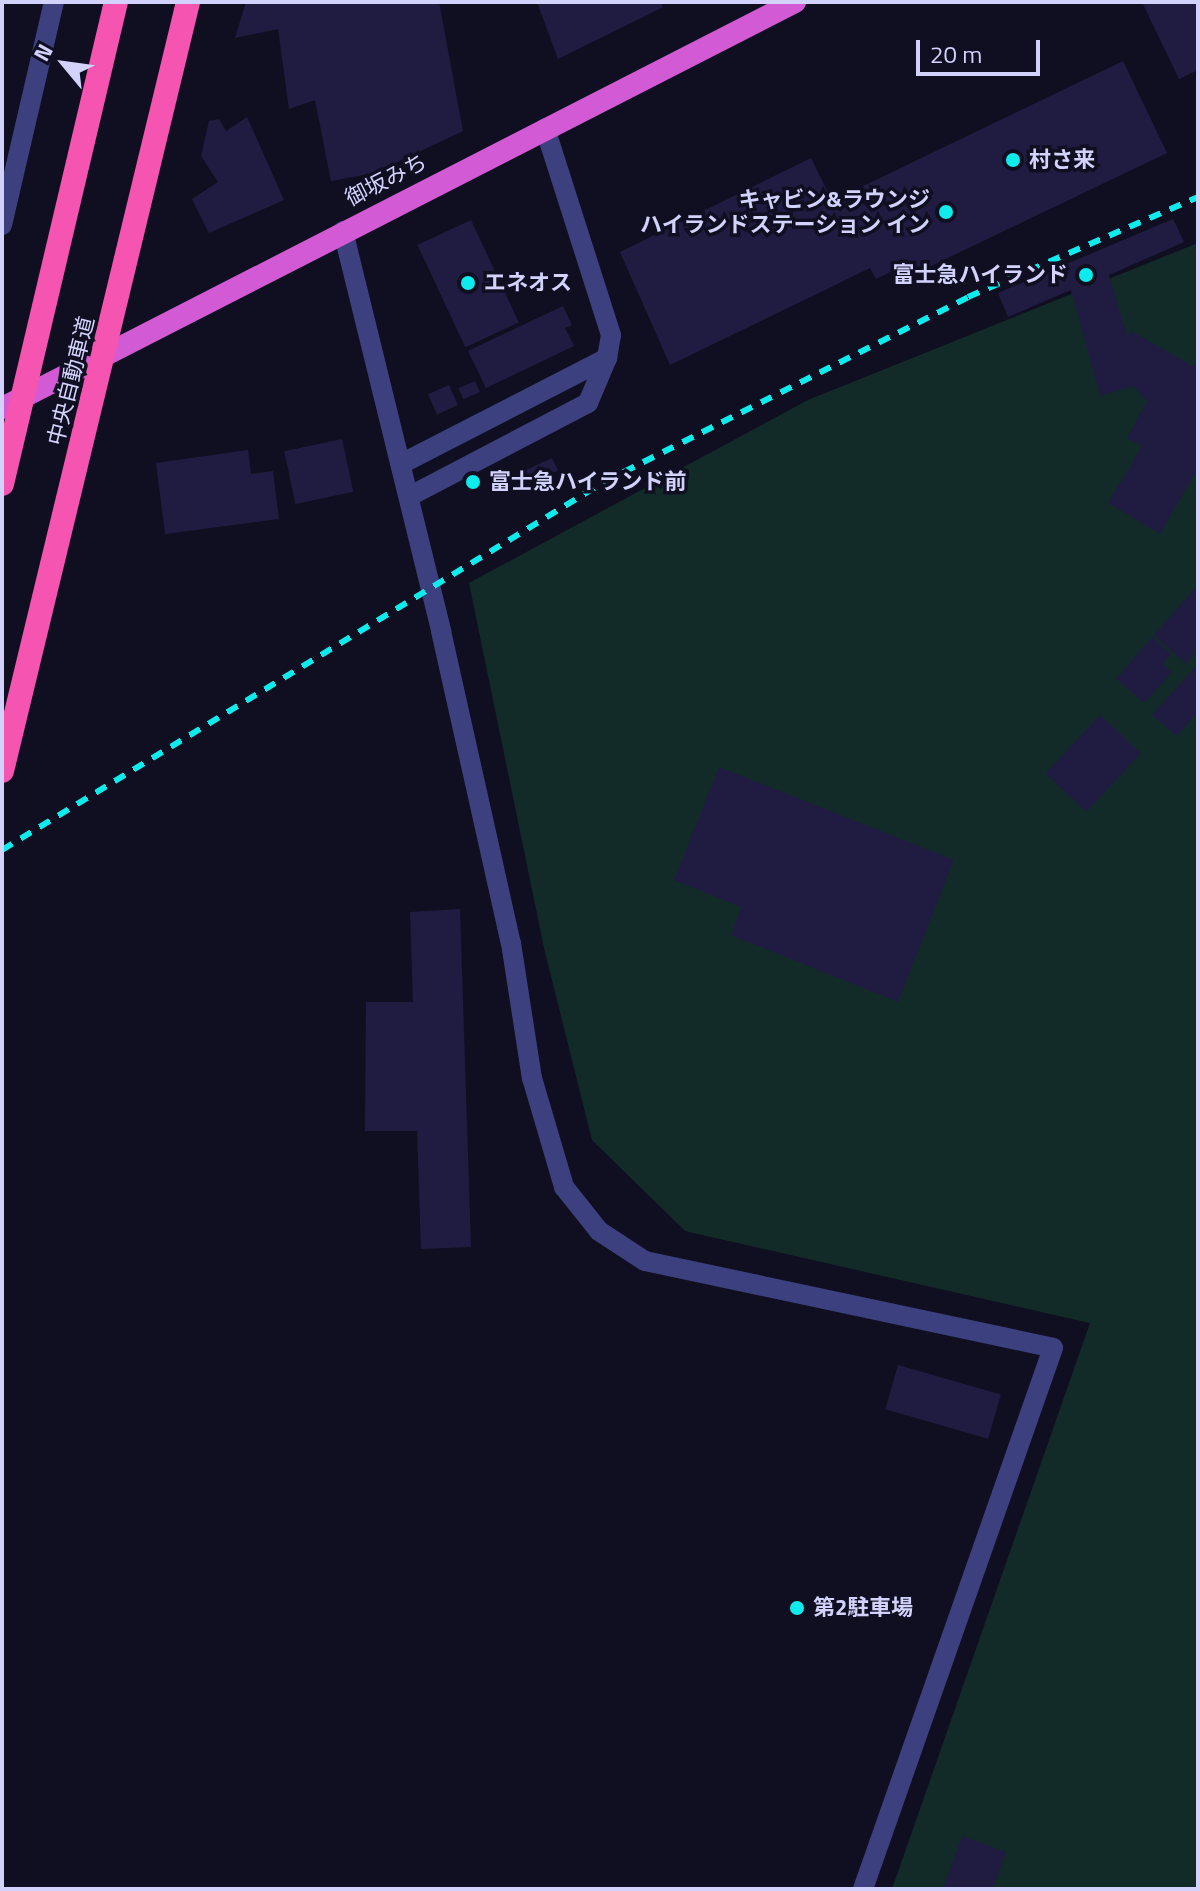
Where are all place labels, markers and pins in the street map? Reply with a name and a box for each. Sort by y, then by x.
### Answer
place label: 村さ来 [1029,147,1095,173]
marker: 村さ来 [1004,151,1022,169]
place label: キャビン&ラウンジ ハイランドステーション イン [639,186,930,238]
marker: キャビン&ラウンジ ハイランドステーション イン [937,203,955,221]
place label: 富士急ハイランド [892,262,1068,288]
marker: 富士急ハイランド [1075,264,1097,286]
place label: エネオス [484,270,572,296]
marker: エネオス [459,274,477,292]
place label: 富士急ハイランド前 [489,469,687,495]
marker: 富士急ハイランド前 [464,473,482,491]
place label: 第2駐車場 [813,1595,913,1621]
marker: 第2駐車場 [788,1599,806,1617]

